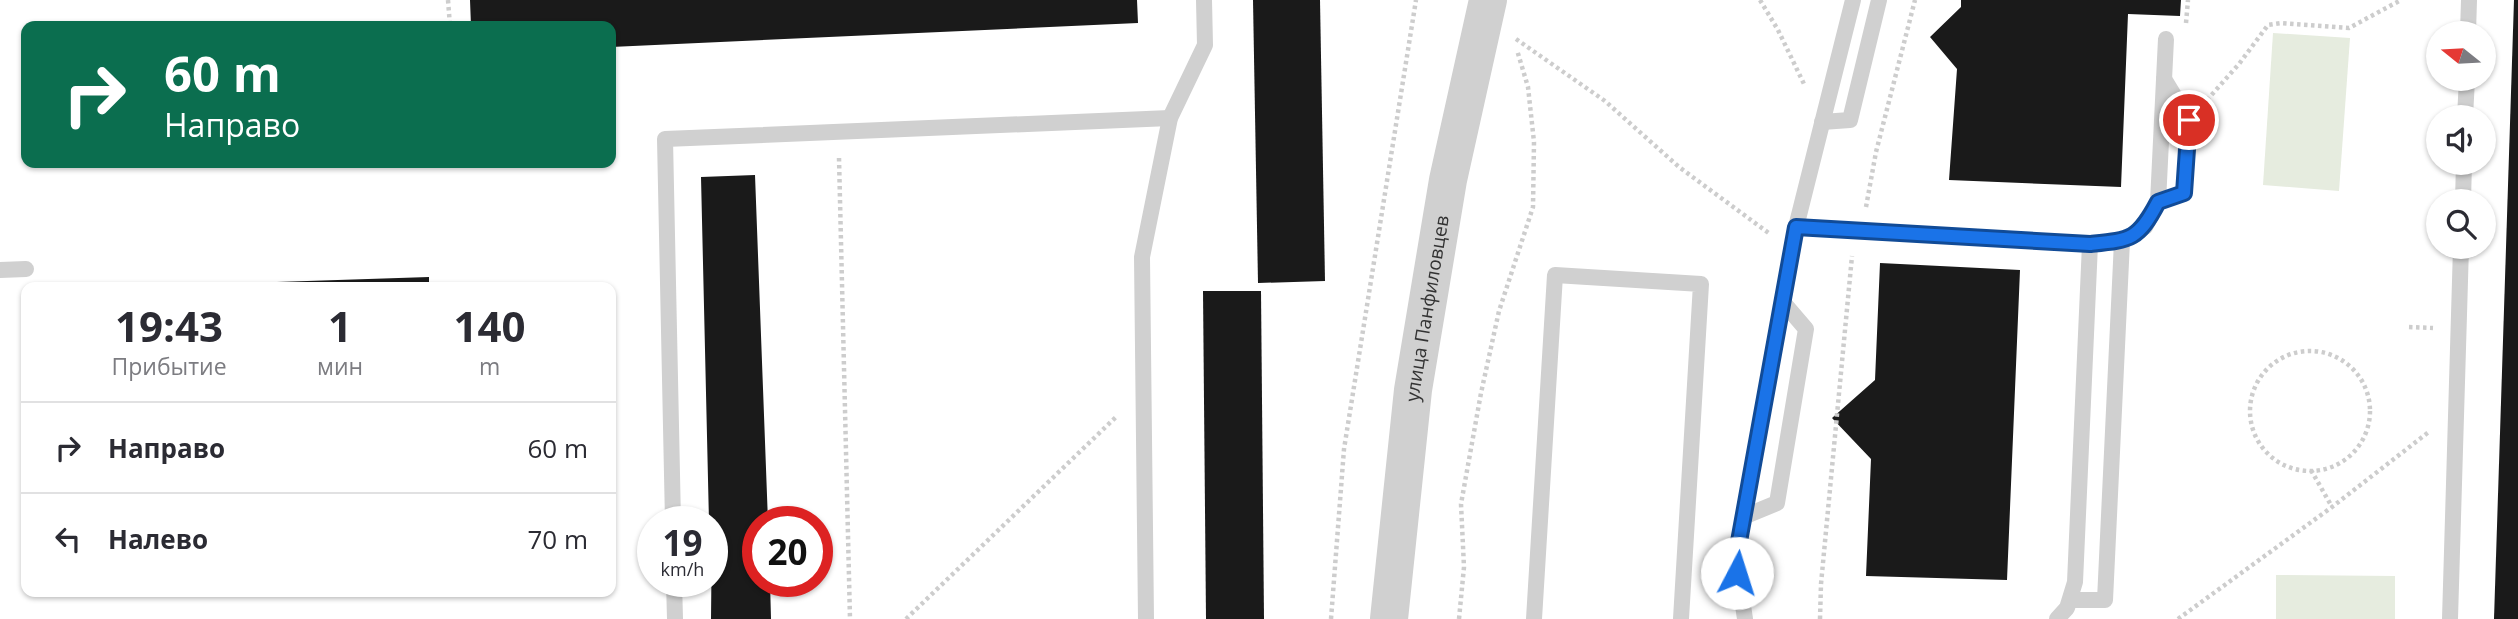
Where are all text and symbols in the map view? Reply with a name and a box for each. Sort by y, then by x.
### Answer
north arrow [2426,21,2496,91]
map controls [2426,21,2496,259]
text: 60 m [164,40,281,106]
icon: right [49,49,140,140]
pin [2159,90,2219,150]
icon: arrive [2170,101,2208,139]
text: Направо [164,103,300,146]
button: sound [2426,105,2496,175]
button: search [2426,189,2496,259]
street label: улица Панфиловцев [1399,213,1455,403]
text: 19:43 [115,297,223,354]
text: 1 [328,297,352,354]
text: 140 [454,297,526,354]
text: Прибытие [111,350,227,382]
text: мин [317,350,363,382]
text: m [479,350,500,382]
icon: right [49,429,87,467]
text: Направо [108,430,225,466]
text: 60 m [527,430,588,466]
speed limit sign: 20 [742,506,833,597]
text: 19 [662,519,703,566]
icon: left [49,520,87,558]
text: Налево [108,521,208,557]
text: 70 m [527,521,588,557]
position arrow [1700,536,1774,610]
text: km/h [661,557,704,581]

